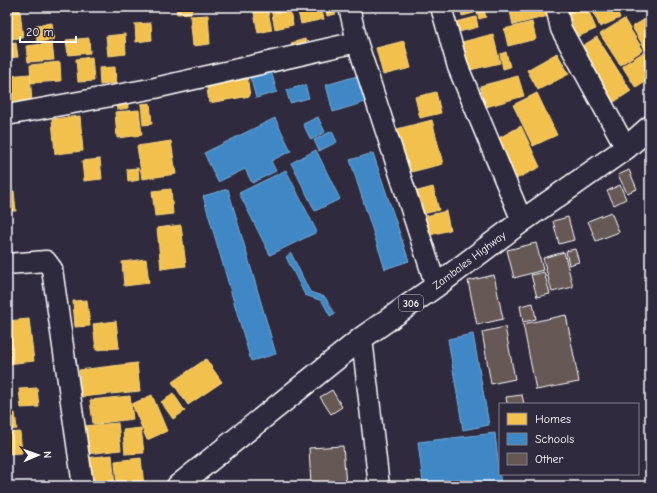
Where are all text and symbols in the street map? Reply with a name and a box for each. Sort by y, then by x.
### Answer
scale bar [20,18,76,44]
text: 20 m [26,25,54,39]
street label: Zambales Highway [430,229,508,292]
road number: 306 [399,295,423,311]
legend [499,403,639,475]
text: Homes [535,412,571,426]
text: Schools [535,432,574,446]
north arrow [18,435,58,475]
text: N [41,451,54,458]
text: Other [535,452,564,466]

